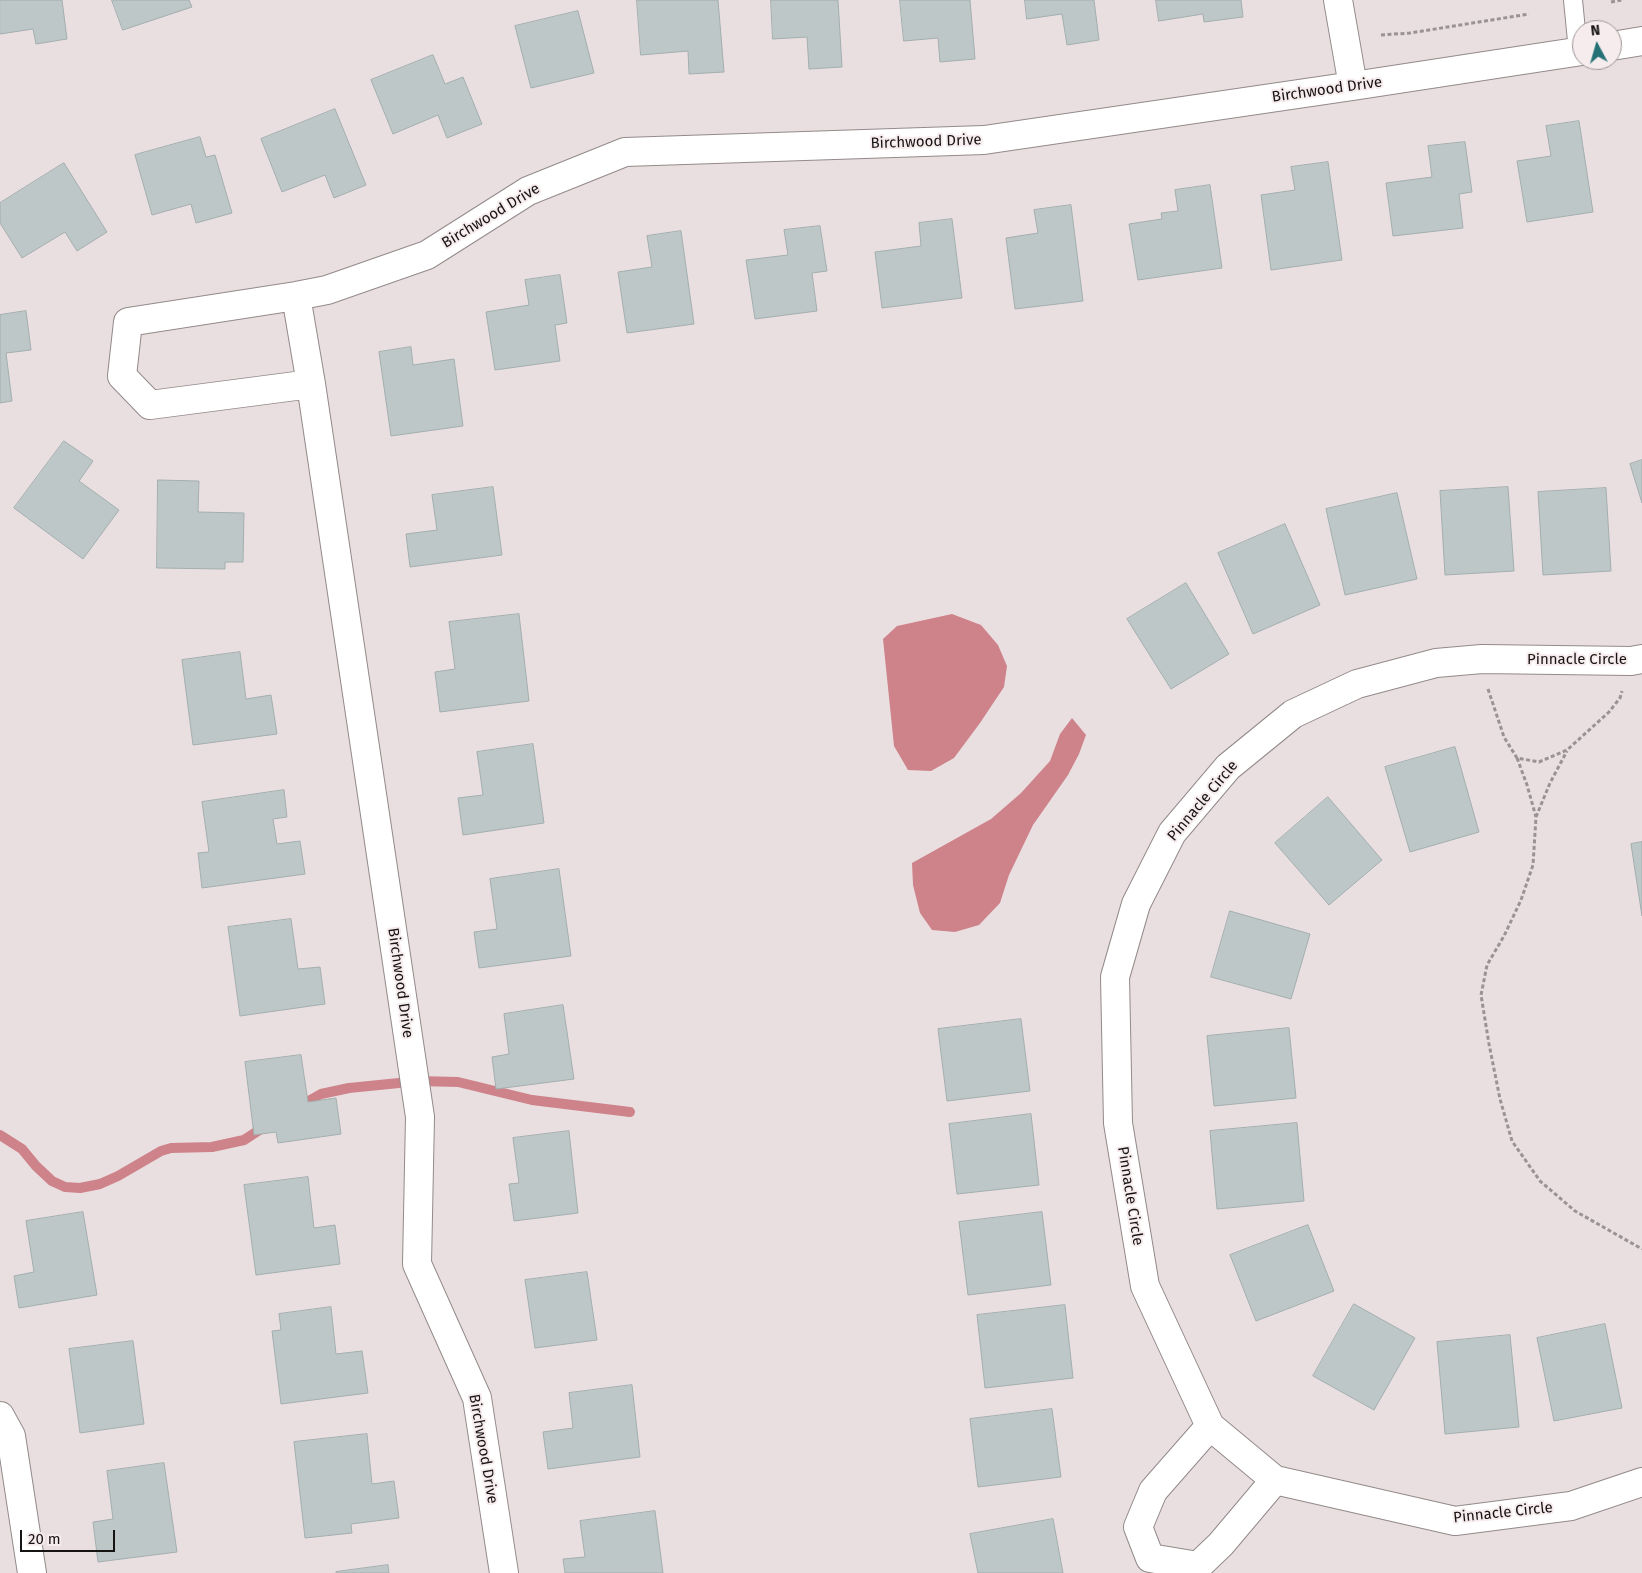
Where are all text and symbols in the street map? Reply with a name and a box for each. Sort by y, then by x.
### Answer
north arrow [1572,20,1622,70]
text: N [1590,22,1601,40]
street label: Birchwood Drive [1271,73,1383,107]
street label: Birchwood Drive [870,131,982,153]
street label: Birchwood Drive [439,180,543,252]
street label: Pinnacle Circle [1527,651,1627,669]
street label: Pinnacle Circle [1164,757,1242,845]
street label: Birchwood Drive [383,927,417,1039]
street label: Pinnacle Circle [1113,1145,1147,1247]
street label: Birchwood Drive [464,1393,502,1505]
street label: Pinnacle Circle [1452,1499,1554,1527]
scale bar [22,1520,118,1552]
text: 20 m [28,1530,61,1548]

